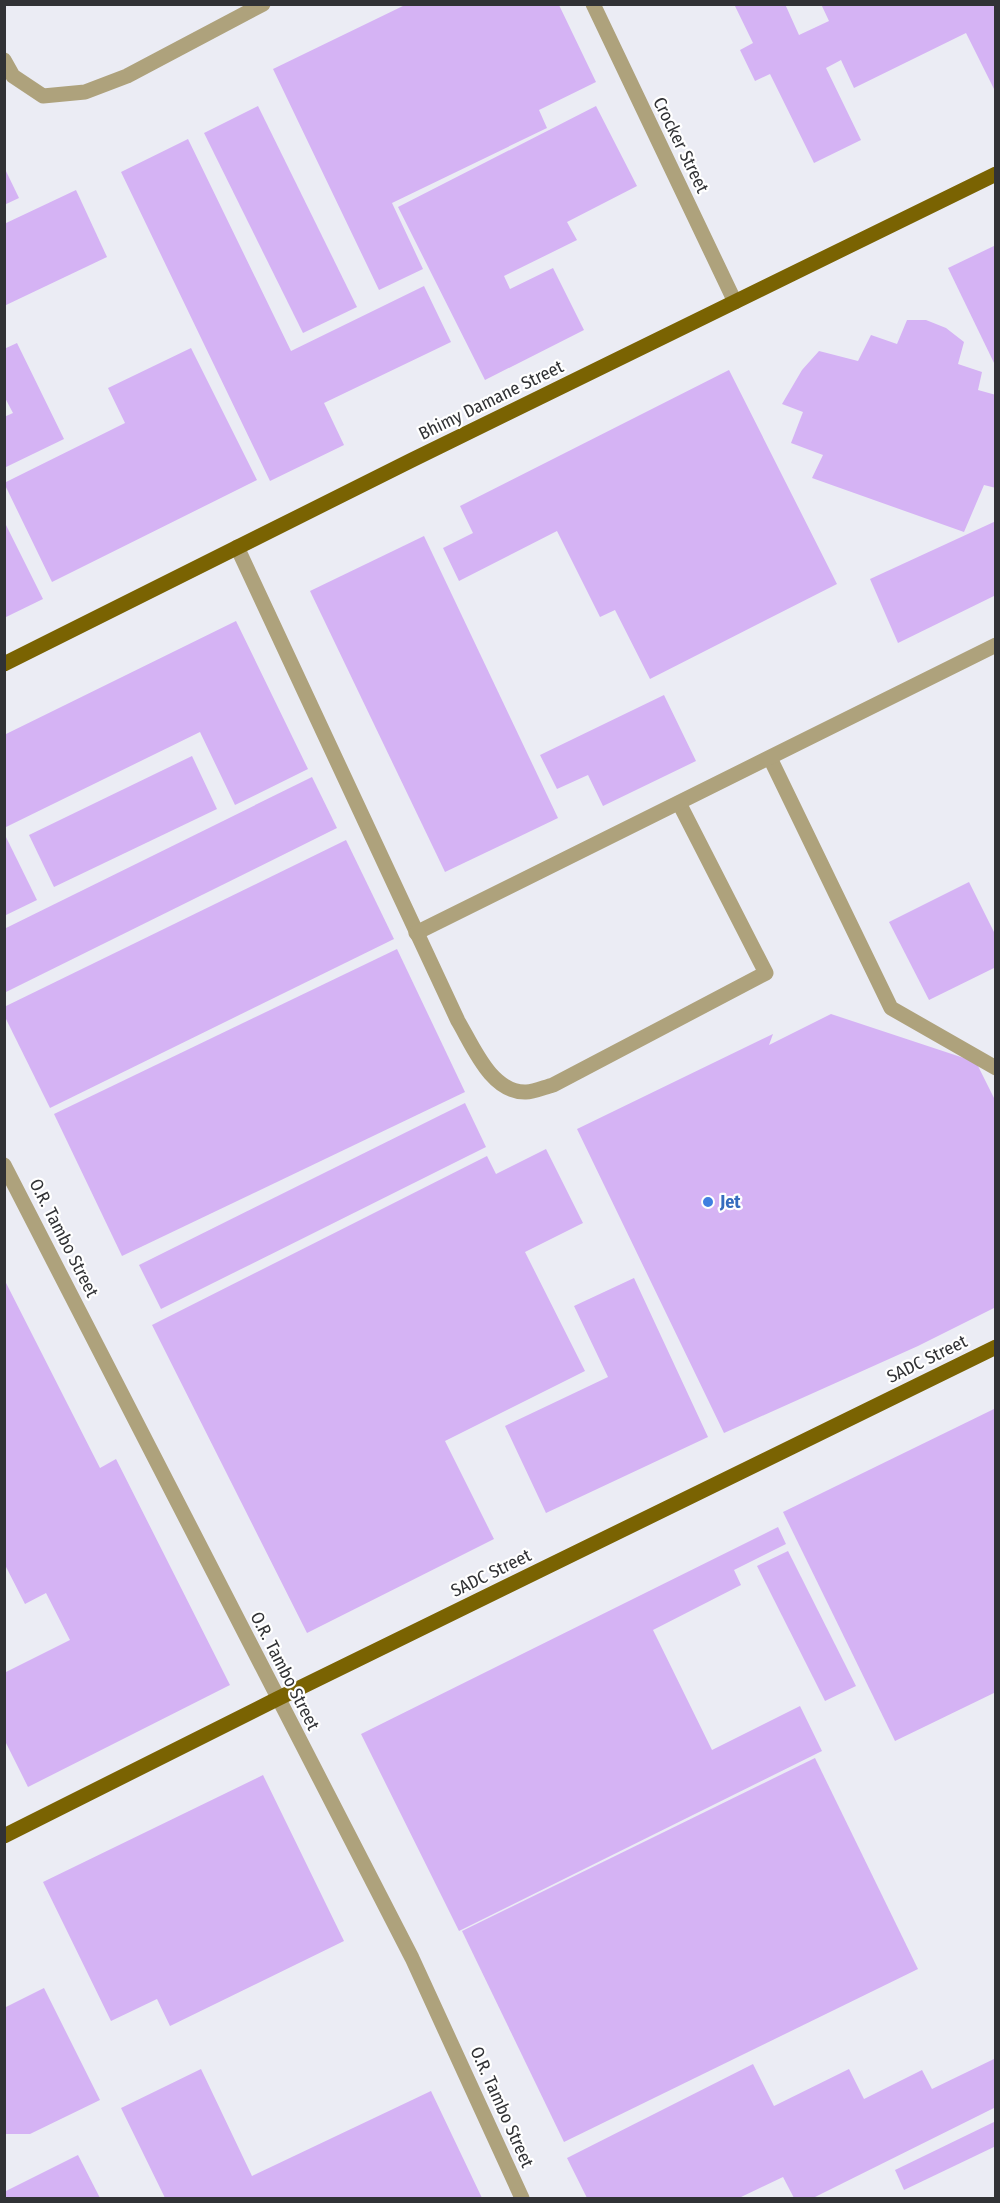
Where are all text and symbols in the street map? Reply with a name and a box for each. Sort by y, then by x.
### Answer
street label: Crocker Street [648,94,714,197]
street label: Bhimy Damane Street [415,355,567,445]
street label: O.R. Tambo Street [25,1175,103,1301]
place label: Jet [719,1191,741,1213]
marker: Jet [701,1195,715,1209]
street label: SADC Street [883,1330,971,1388]
street label: SADC Street [447,1544,535,1602]
street label: O.R. Tambo Street [246,1608,324,1734]
street label: O.R. Tambo Street [465,2043,539,2171]

